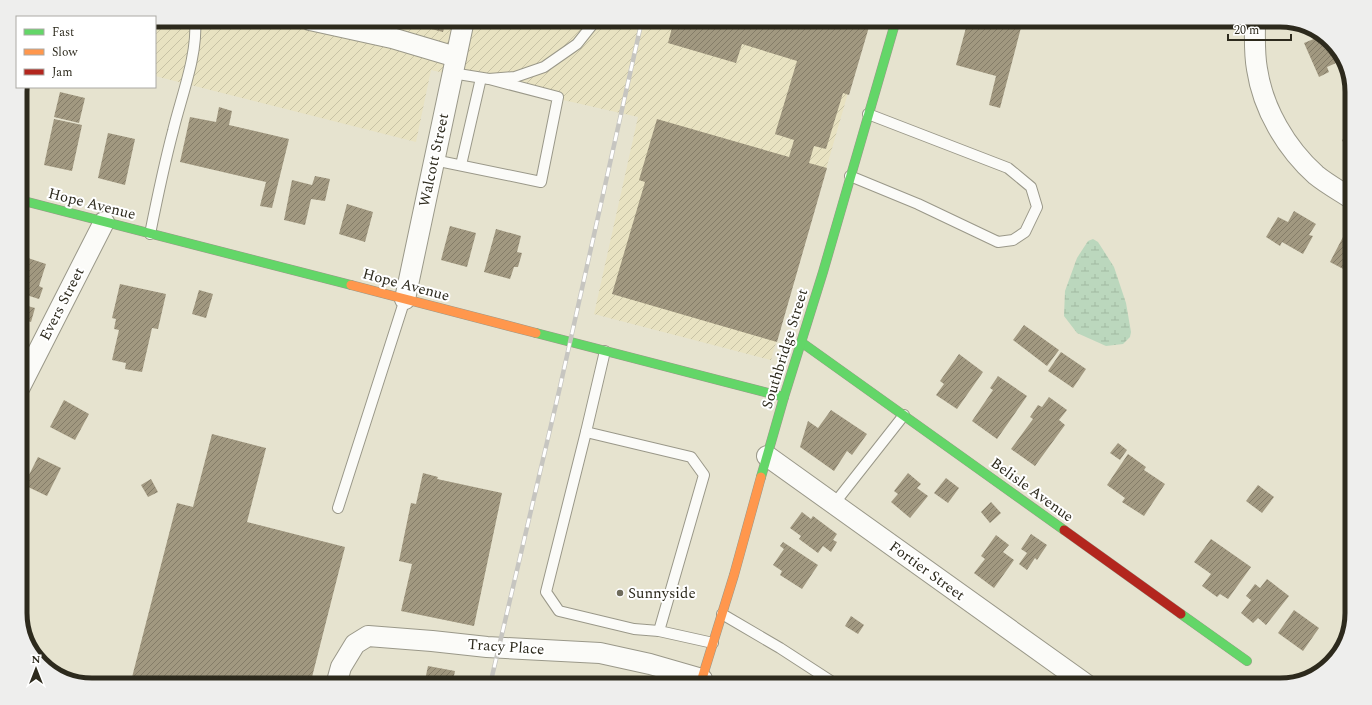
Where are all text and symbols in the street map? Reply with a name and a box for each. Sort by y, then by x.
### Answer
legend [16,16,156,88]
scale bar [1228,16,1291,42]
text: 20 m [1234,21,1259,40]
text: Fast [52,23,74,42]
text: Slow [52,43,78,62]
text: Jam [52,63,73,82]
street label: Walcott Street [413,111,455,209]
street label: Hope Avenue [46,182,138,226]
street label: Hope Avenue [360,262,452,308]
street label: Evers Street [34,263,90,345]
street label: Southbridge Street [756,286,814,412]
street label: Belisle Avenue [986,452,1078,528]
street label: Fortier Street [884,535,970,607]
place label: Sunnyside [628,582,696,605]
marker: Sunnyside [615,588,625,598]
street label: Tracy Place [467,633,545,661]
north arrow [16,649,56,689]
text: N [32,651,41,668]

